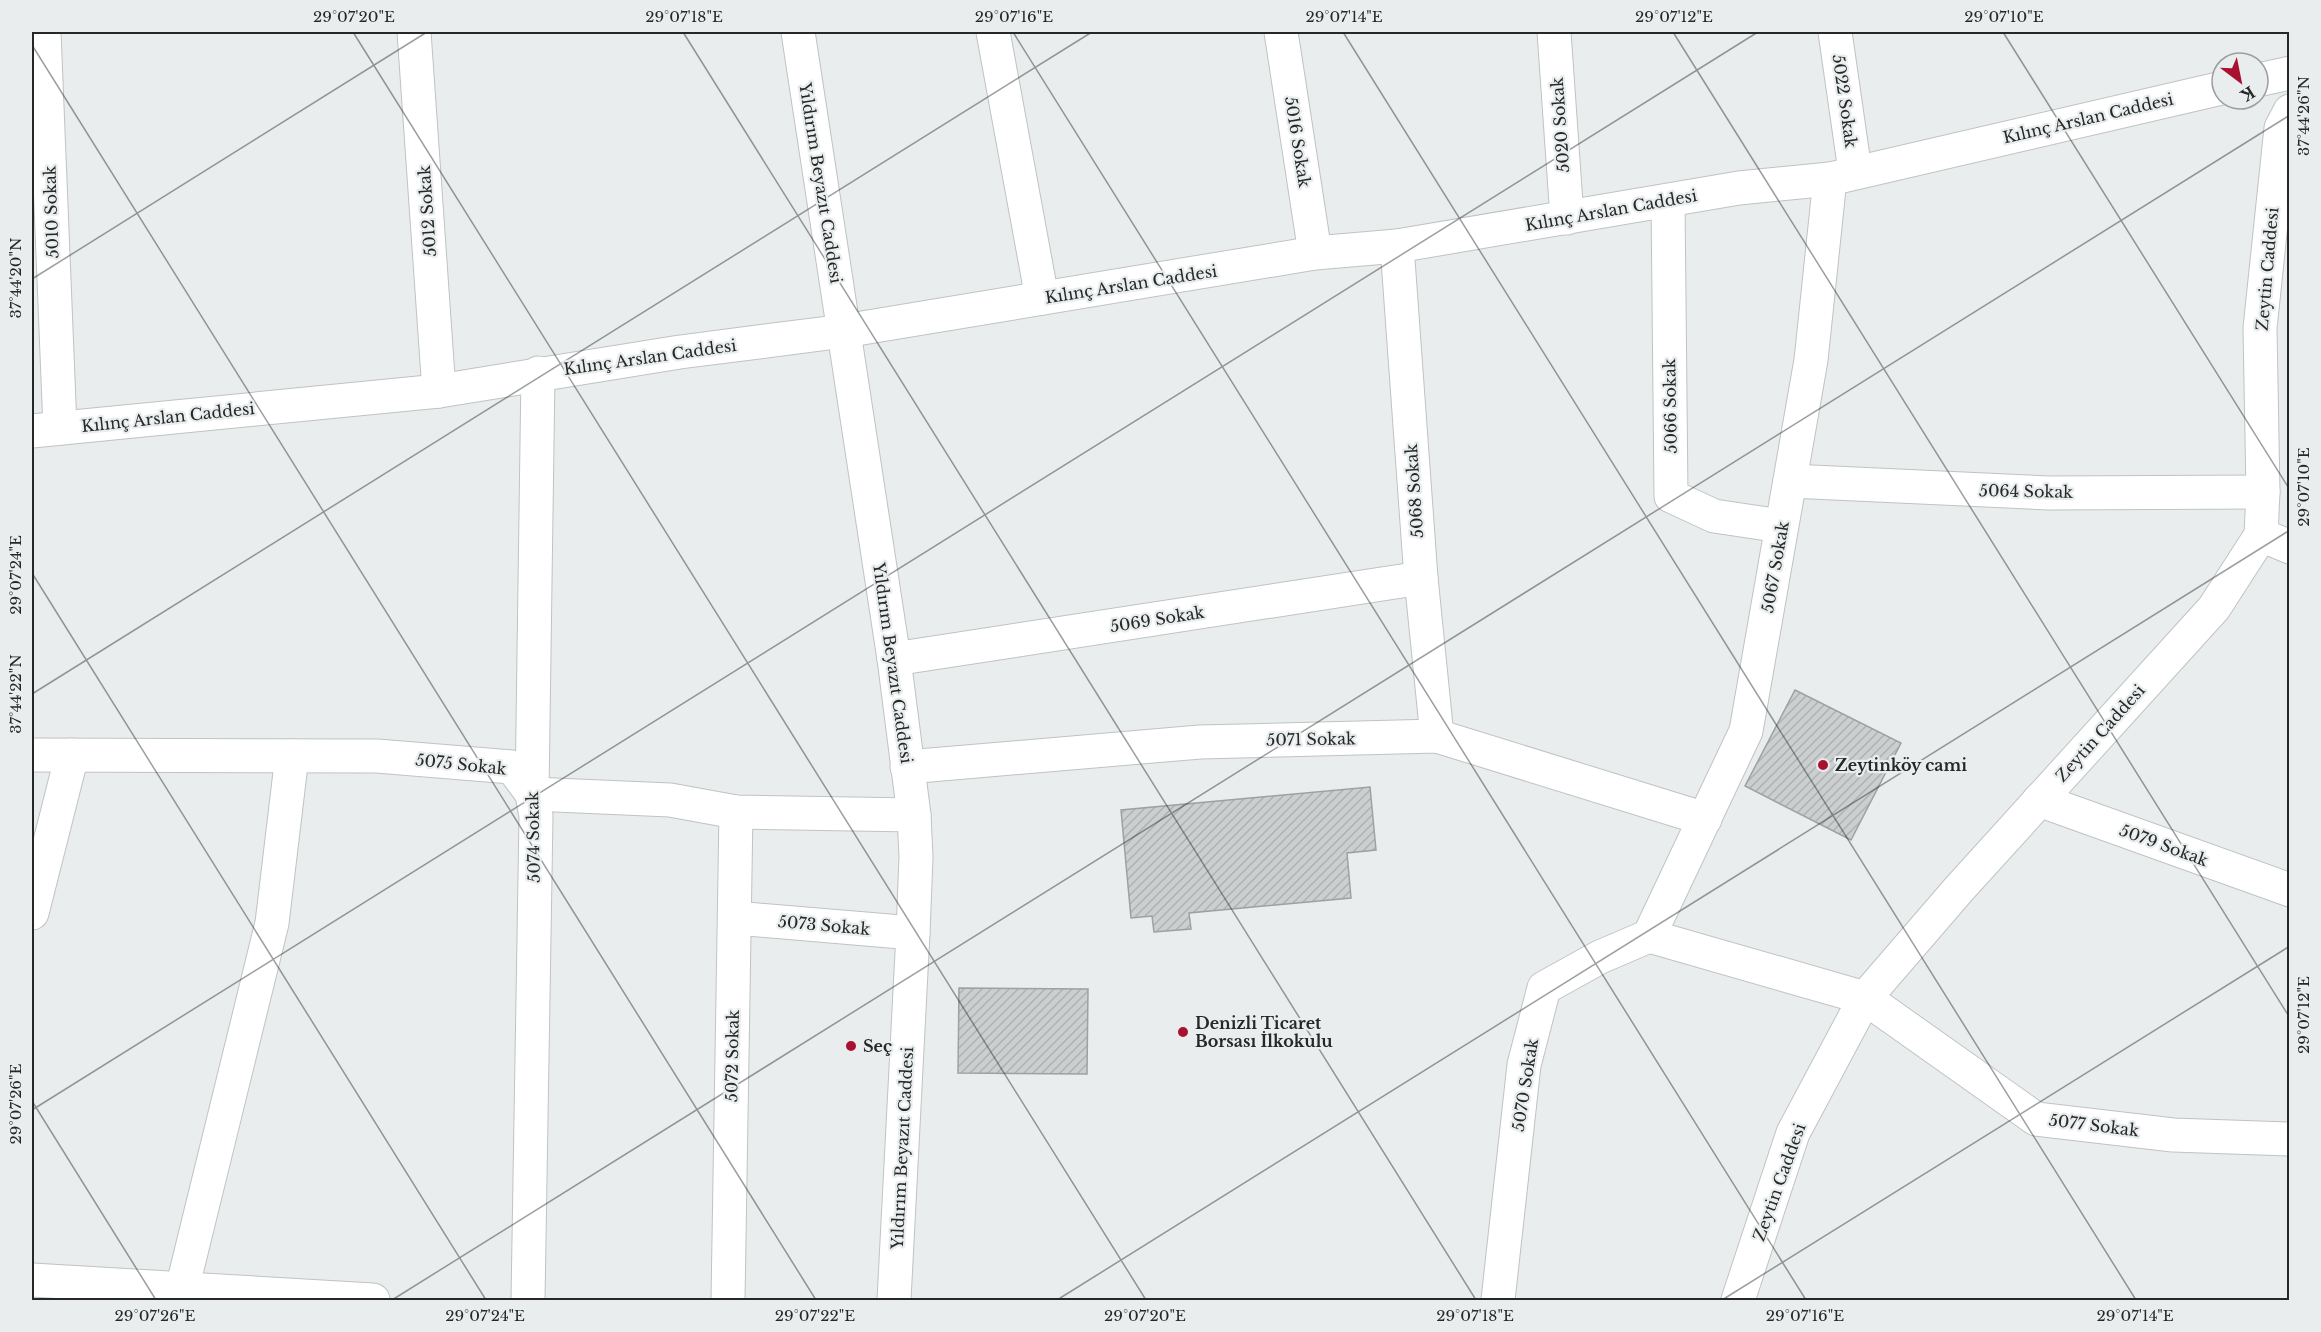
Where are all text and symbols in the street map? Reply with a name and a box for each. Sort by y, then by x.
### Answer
text: 29°07'20"E [313,7,395,26]
text: 29°07'18"E [645,7,723,26]
text: 29°07'16"E [975,7,1053,26]
text: 29°07'14"E [1305,7,1383,26]
text: 29°07'12"E [1635,7,1713,26]
text: 29°07'10"E [1964,7,2044,26]
north arrow [2210,51,2270,111]
street label: 5022 Sokak [1829,53,1861,149]
street label: 5020 Sokak [1547,76,1573,173]
text: 37°44'26"N [2294,76,2313,156]
street label: Yıldırım Beyazıt Caddesi [795,80,847,285]
text: K [2236,82,2259,106]
street label: Kılınç Arslan Caddesi [2001,89,2176,147]
street label: 5016 Sokak [1281,95,1315,189]
street label: 5010 Sokak [39,165,63,259]
street label: 5012 Sokak [414,165,440,257]
street label: Kılınç Arslan Caddesi [1523,185,1699,235]
street label: Zeytin Caddesi [2252,206,2282,332]
text: 37°44'20"N [6,238,25,318]
street label: Kılınç Arslan Caddesi [1043,260,1219,308]
street label: Kılınç Arslan Caddesi [562,335,738,379]
street label: 5066 Sokak [1659,358,1681,454]
street label: Kılınç Arslan Caddesi [80,398,256,436]
street label: 5068 Sokak [1401,443,1427,539]
text: 29°07'10"E [2294,447,2313,527]
street label: 5064 Sokak [1979,480,2073,502]
street label: 5067 Sokak [1757,519,1793,614]
text: 29°07'24"E [6,535,25,615]
street label: Yıldırım Beyazıt Caddesi [869,560,917,765]
street label: 5069 Sokak [1108,602,1206,636]
text: 37°44'22"N [6,654,25,734]
street label: Zeytin Caddesi [2051,680,2149,786]
street label: 5071 Sokak [1266,728,1356,750]
street label: 5075 Sokak [415,749,508,779]
place label: Zeytinköy cami [1835,755,1967,775]
marker: Zeytinköy cami [1816,758,1830,772]
street label: 5074 Sokak [522,791,544,883]
street label: 5079 Sokak [2117,820,2211,870]
street label: 5073 Sokak [777,911,871,939]
text: 29°07'12"E [2294,976,2313,1054]
street label: 5072 Sokak [721,1010,743,1102]
place label: Denizli Ticaret Borsası İlkokulu [1195,1013,1333,1051]
marker: Denizli Ticaret Borsası İlkokulu [1176,1025,1190,1039]
place label: Seç [863,1036,892,1056]
street label: 5070 Sokak [1508,1037,1542,1133]
marker: Seç [844,1039,858,1053]
street label: Yıldırım Beyazıt Caddesi [887,1046,917,1251]
text: 29°07'26"E [6,1063,25,1144]
street label: 5077 Sokak [2048,1110,2140,1140]
street label: Zeytin Caddesi [1748,1120,1810,1244]
text: 29°07'26"E [115,1306,196,1325]
text: 29°07'24"E [445,1306,525,1325]
text: 29°07'22"E [775,1306,855,1325]
text: 29°07'20"E [1104,1306,1186,1325]
text: 29°07'18"E [1436,1306,1514,1325]
text: 29°07'16"E [1766,1306,1844,1325]
text: 29°07'14"E [2096,1306,2174,1325]

